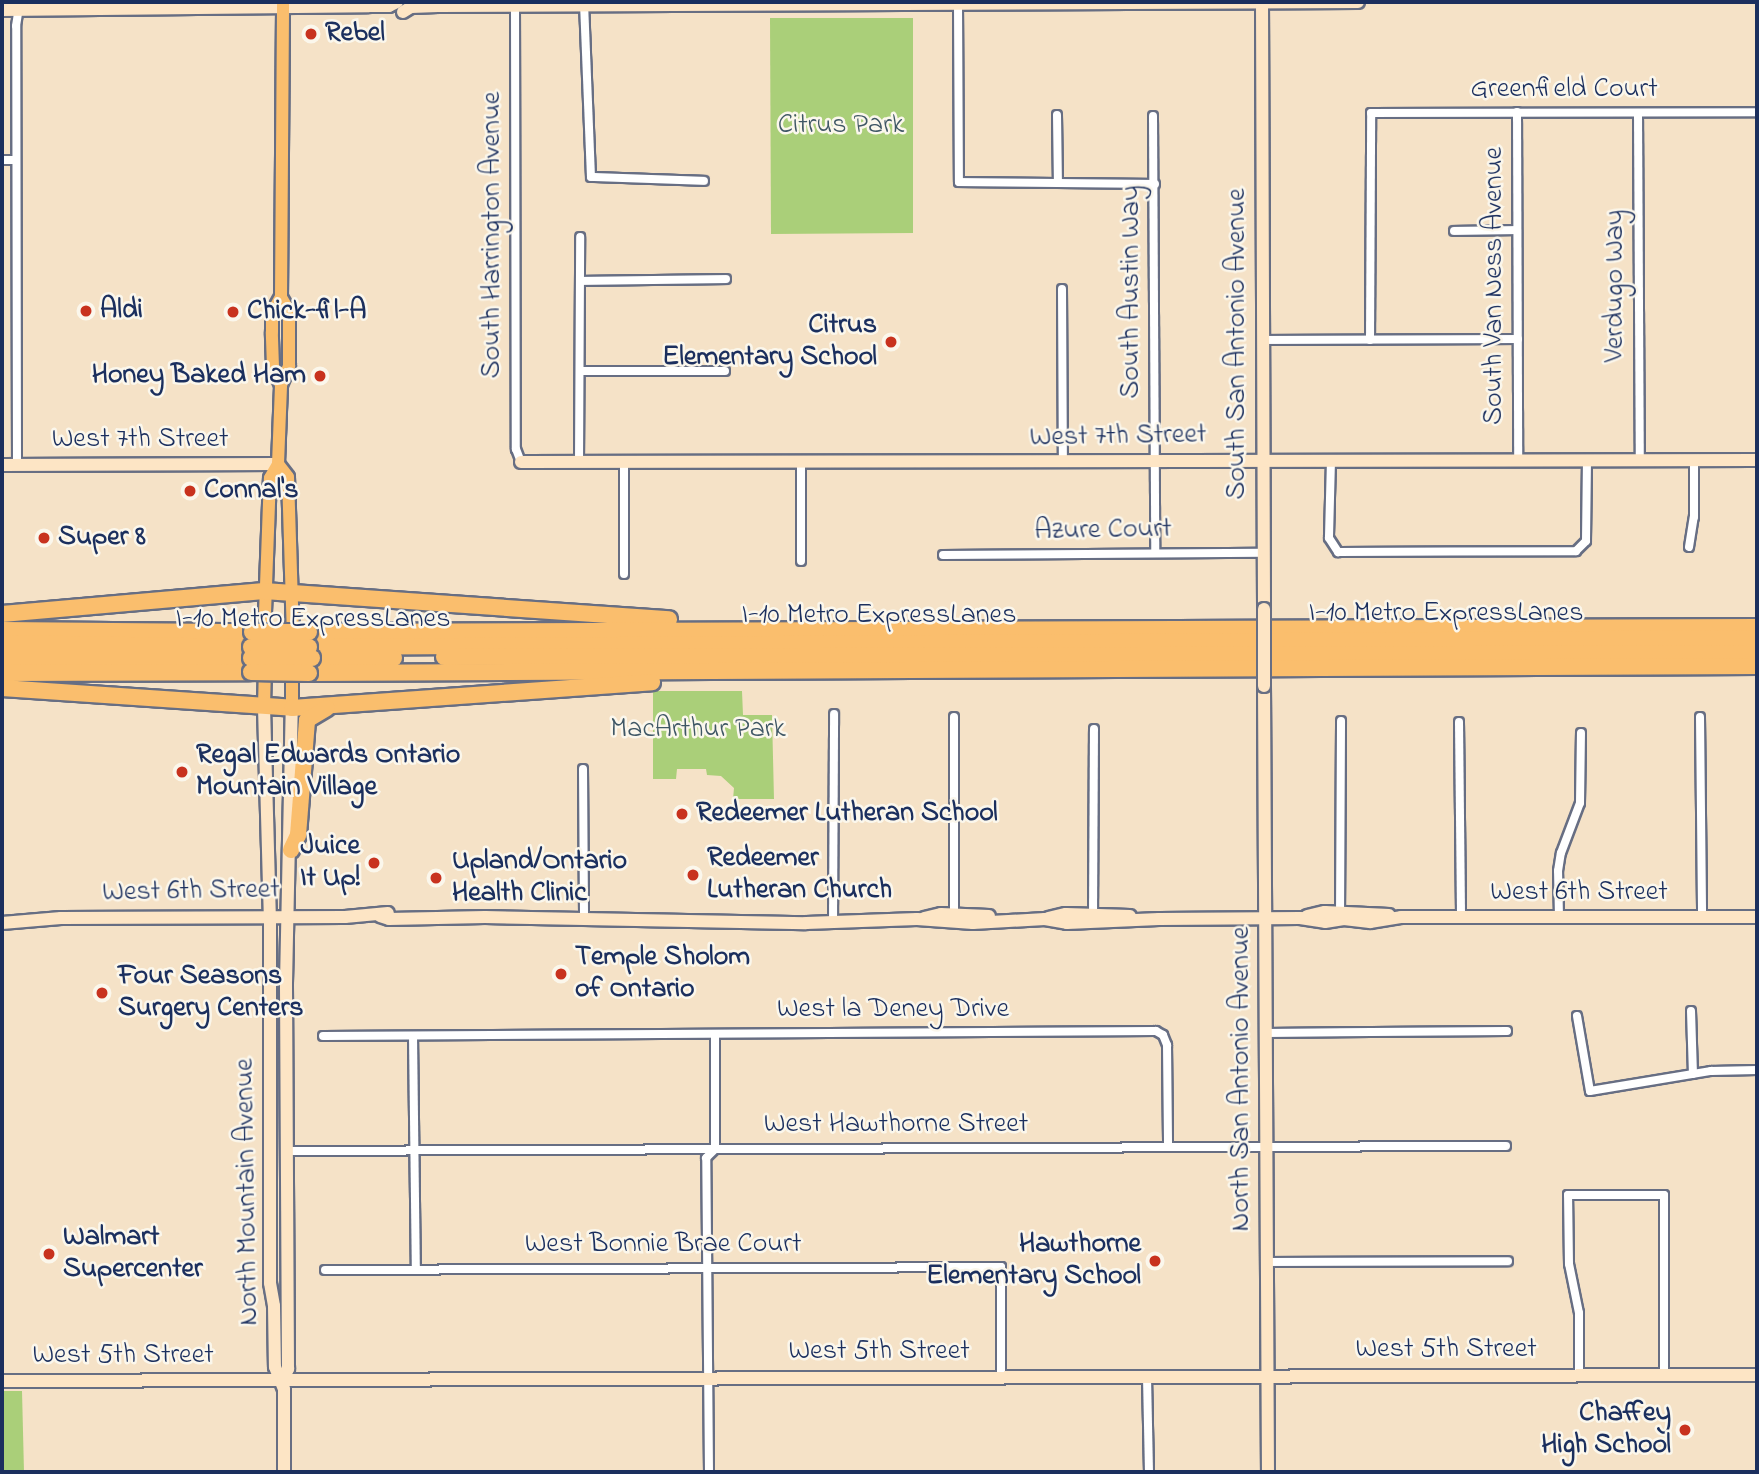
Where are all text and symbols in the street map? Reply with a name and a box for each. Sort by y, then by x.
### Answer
place label: Rebel [325,17,385,51]
marker: Rebel [303,26,319,42]
street label: Greenfield Court [1470,73,1658,107]
street label: South Harrington Avenue [476,92,510,378]
park label: Citrus Park [778,109,904,143]
street label: South Van Ness Avenue [1478,147,1512,425]
street label: South Austin Way [1115,185,1149,399]
street label: South San Antonio Avenue [1221,188,1255,500]
street label: Verdugo Way [1599,210,1633,362]
place label: Aldi [100,294,143,328]
place label: Chick-fil-A [247,295,366,329]
marker: Aldi [78,303,94,319]
marker: Chick-fil-A [225,304,241,320]
place label: Citrus Elementary School [662,309,877,375]
marker: Citrus Elementary School [883,334,899,350]
place label: Honey Baked Ham [92,359,306,393]
marker: Honey Baked Ham [312,368,328,384]
street label: West 7th Street [1029,419,1207,455]
street label: West 7th Street [52,423,228,457]
place label: Connal's [204,474,299,508]
marker: Connal's [182,483,198,499]
street label: Azure Court [1034,513,1172,549]
place label: Super 8 [58,521,146,555]
marker: Super 8 [36,530,52,546]
street label: I-10 Metro ExpressLanes [1309,597,1583,631]
street label: I-10 Metro ExpressLanes [742,599,1016,633]
street label: I-10 Metro ExpressLanes [176,603,450,637]
park label: MacArthur Park [610,713,786,747]
place label: Regal Edwards Ontario Mountain Village [196,739,460,805]
marker: Regal Edwards Ontario Mountain Village [174,764,190,780]
place label: Redeemer Lutheran School [696,797,998,831]
marker: Redeemer Lutheran School [674,806,690,822]
place label: Juice It Up! [300,830,360,896]
place label: Redeemer Lutheran Church [707,842,892,908]
place label: Upland/Ontario Health Clinic [452,845,627,911]
marker: Juice It Up! [366,855,382,871]
marker: Redeemer Lutheran Church [685,867,701,883]
marker: Upland/Ontario Health Clinic [426,868,446,888]
street label: West 6th Street [102,874,280,910]
street label: West 6th Street [1490,876,1668,910]
street label: North San Antonio Avenue [1225,927,1259,1231]
place label: Temple Sholom of Ontario [575,941,750,1007]
place label: Four Seasons Surgery Centers [118,960,304,1026]
marker: Temple Sholom of Ontario [553,966,569,982]
marker: Four Seasons Surgery Centers [92,983,112,1003]
street label: West la Deney Drive [777,993,1009,1027]
street label: North Mountain Avenue [229,1058,267,1326]
street label: West Hawthorne Street [764,1108,1028,1142]
place label: Walmart Supercenter [63,1221,203,1287]
street label: West Bonnie Brae Court [525,1228,801,1262]
place label: Hawthorne Elementary School [926,1228,1141,1294]
marker: Walmart Supercenter [41,1246,57,1262]
marker: Hawthorne Elementary School [1147,1253,1163,1269]
street label: West 5th Street [1355,1333,1537,1367]
street label: West 5th Street [788,1335,970,1369]
street label: West 5th Street [32,1339,214,1373]
place label: Chaffey High School [1541,1397,1671,1463]
marker: Chaffey High School [1677,1422,1693,1438]

